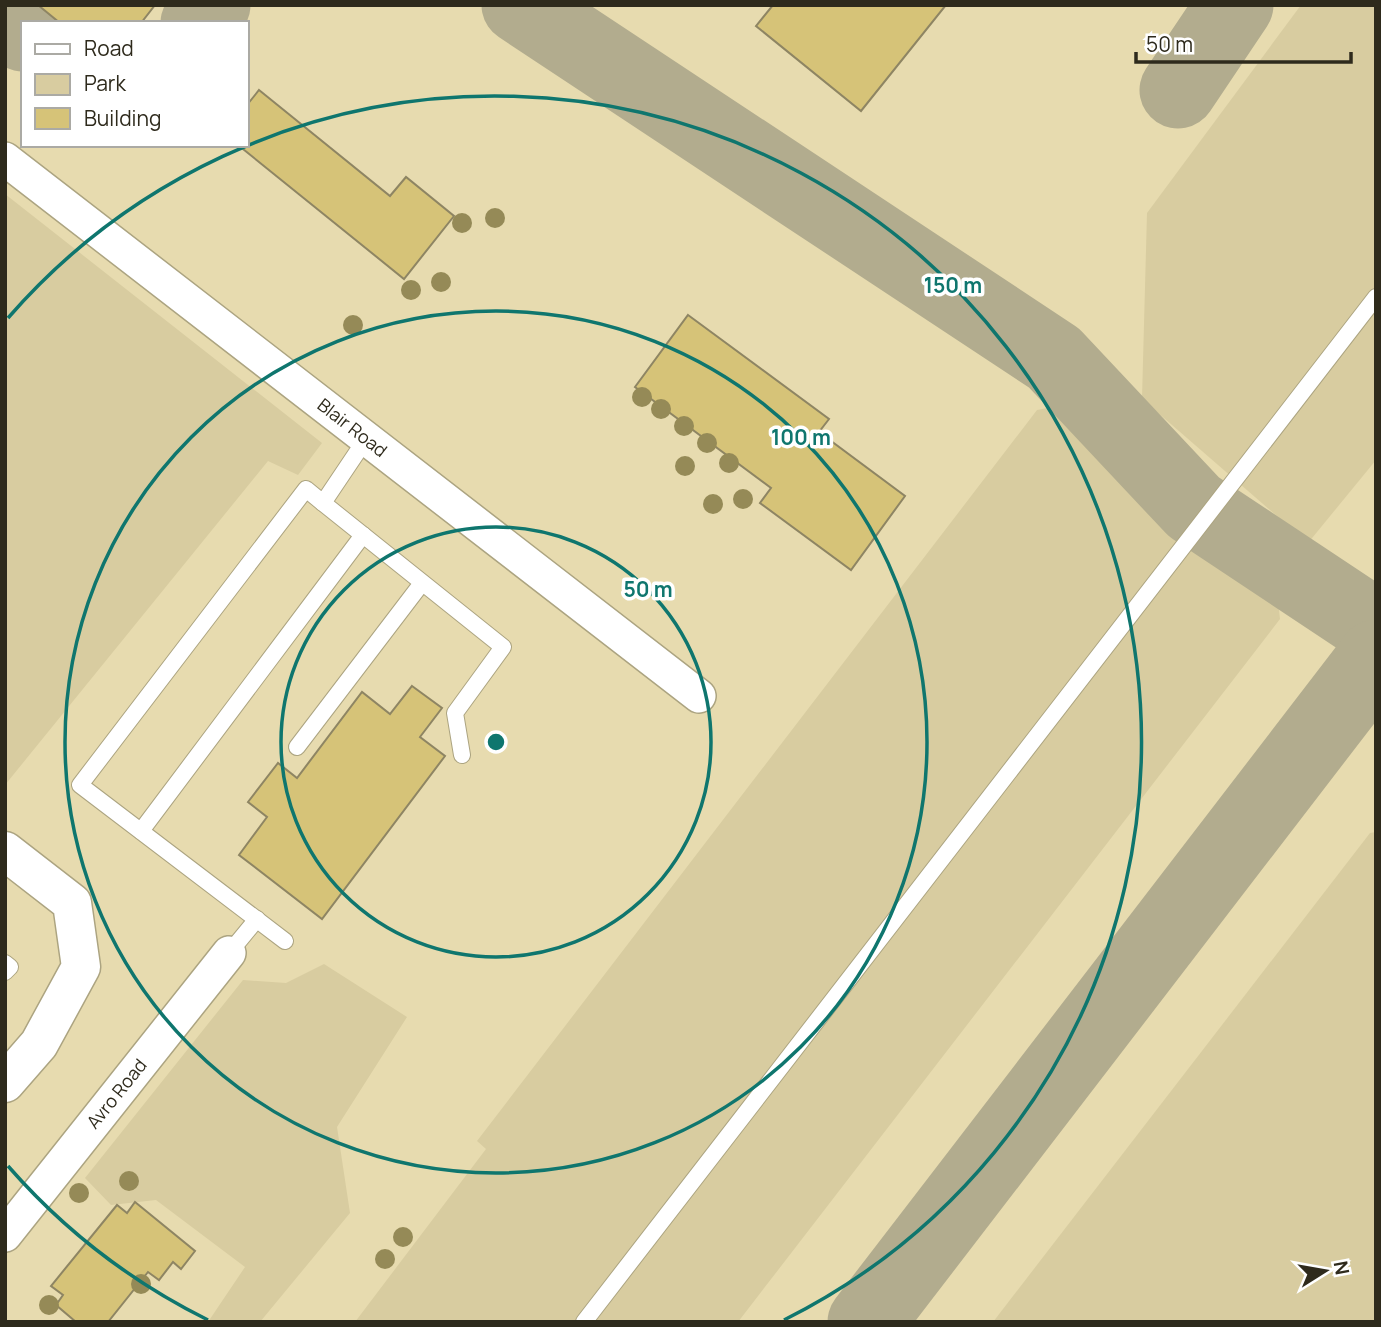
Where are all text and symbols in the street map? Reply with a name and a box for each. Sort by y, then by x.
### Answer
legend [21,21,248,147]
scale bar [1136,21,1351,65]
text: 50 m [1146,30,1193,58]
text: Road [84,34,134,62]
text: Park [84,69,126,97]
text: Building [84,104,161,132]
text: 150 m [924,271,982,299]
street label: Blair Road [313,392,392,462]
text: 100 m [771,423,831,451]
text: 50 m [623,575,673,603]
centre of rings [484,730,508,754]
street label: Avro Road [81,1054,152,1133]
north arrow [1290,1236,1360,1306]
text: N [1328,1259,1356,1277]

